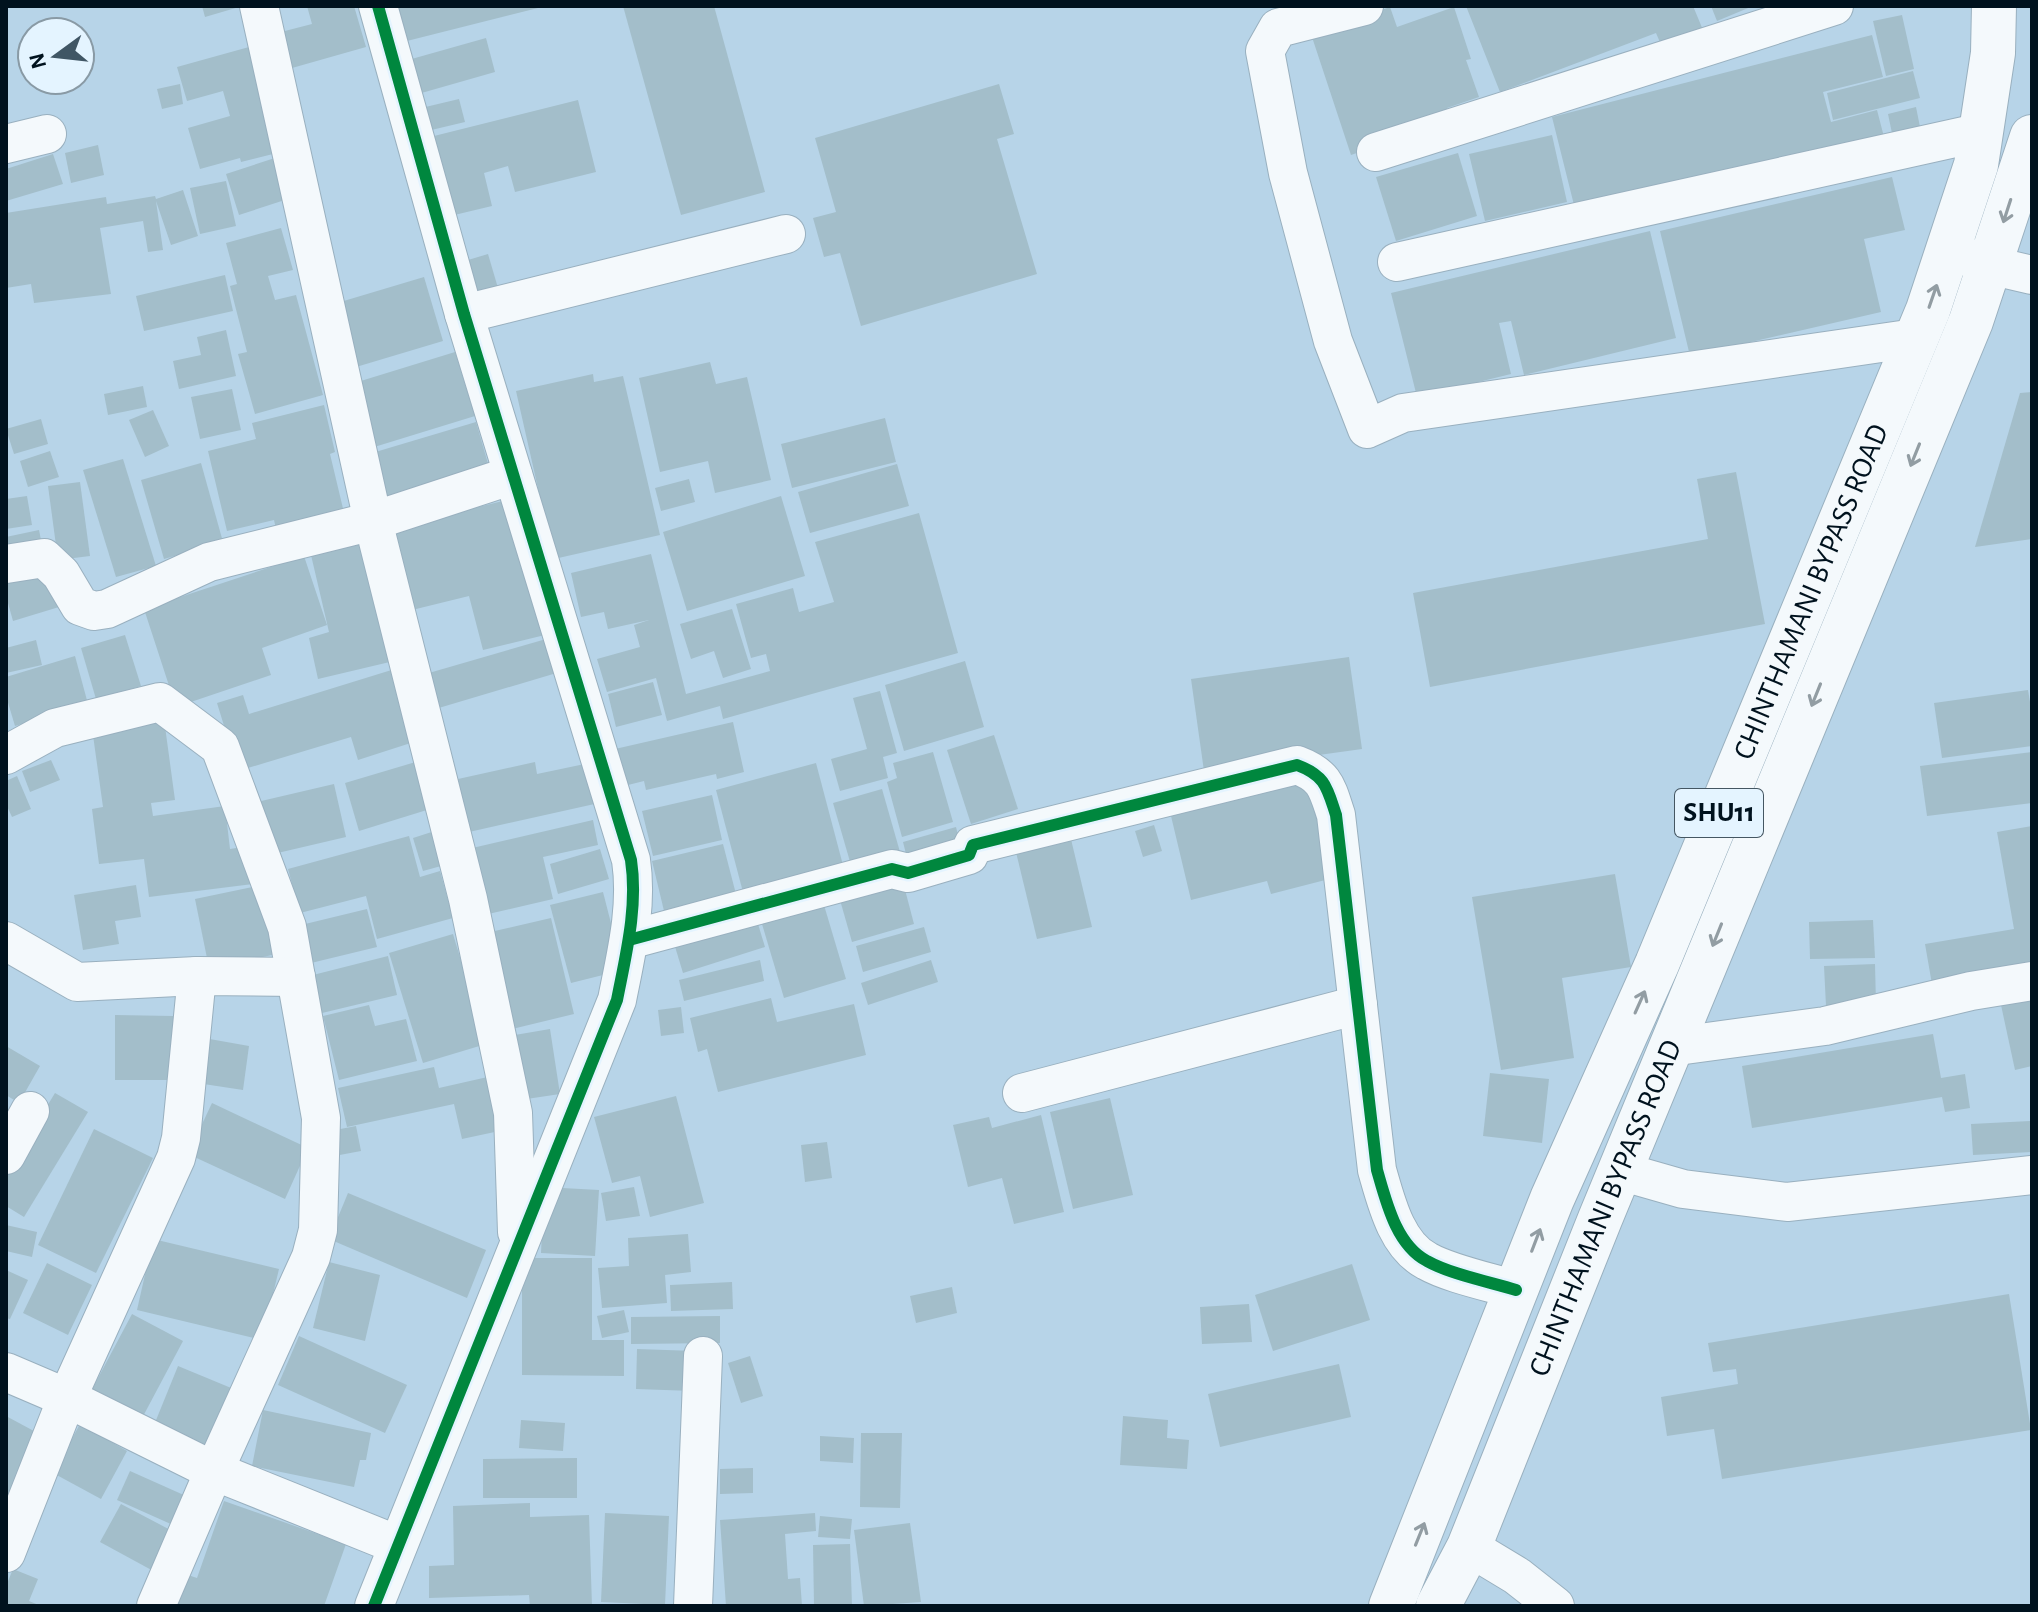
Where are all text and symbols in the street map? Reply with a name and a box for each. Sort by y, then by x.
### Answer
north arrow [16,16,96,96]
text: N [25,51,50,71]
one-way arrow [1999,199,2014,224]
one-way arrow [1926,284,1941,309]
street label: CHINTHAMANI BYPASS ROAD [1729,420,1894,764]
one-way arrow [1907,442,1922,466]
one-way arrow [1808,682,1822,707]
road number: SHU11 [1675,789,1763,837]
one-way arrow [1708,922,1723,947]
one-way arrow [1633,990,1648,1014]
street label: CHINTHAMANI BYPASS ROAD [1524,1036,1687,1380]
one-way arrow [1530,1228,1544,1253]
one-way arrow [1414,1522,1428,1547]

